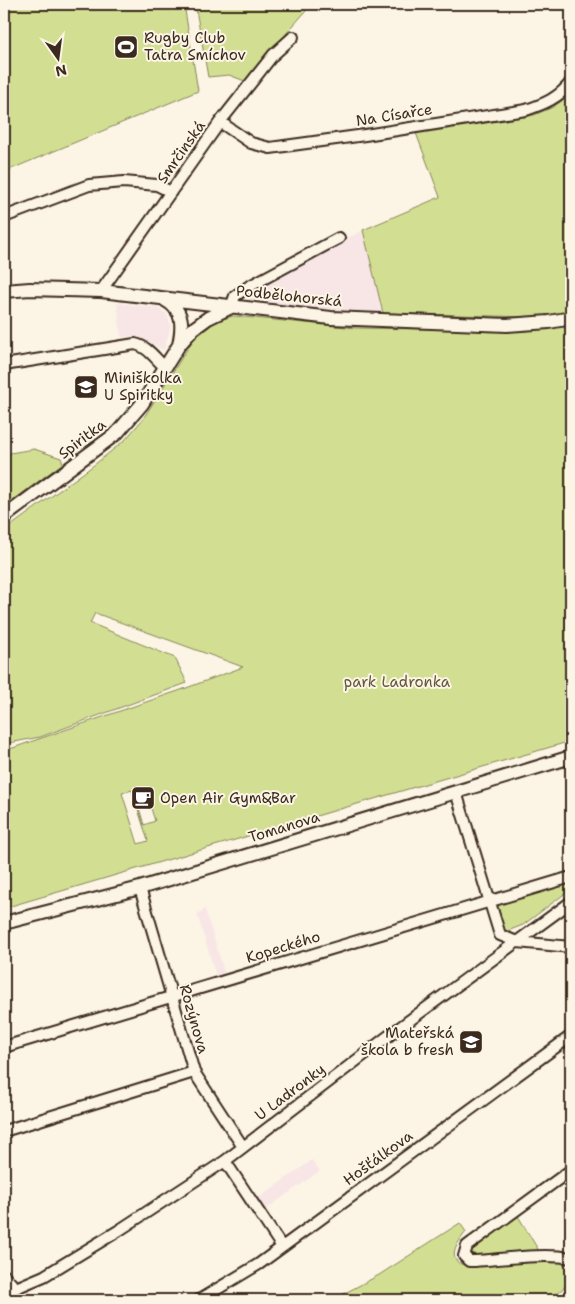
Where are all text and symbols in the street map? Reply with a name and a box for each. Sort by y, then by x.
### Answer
place label: Rugby Club Tatra Smíchov [144,28,246,65]
north arrow [32,32,82,82]
sports icon: Rugby Club Tatra Smíchov [113,34,139,60]
text: N [54,61,69,81]
street label: Na Císařce [354,99,434,131]
street label: Smrčinská [152,116,210,187]
street label: Podbělohorská [235,280,344,312]
place label: Miniškolka U Spiritky [104,368,182,405]
school or university icon: Miniškolka U Spiritky [73,374,99,400]
street label: Spiritka [54,414,110,463]
park label: park Ladronka [344,672,451,692]
cafe icon: Open Air Gym&Bar [130,785,156,811]
place label: Open Air Gym&Bar [160,788,296,808]
street label: Tomanova [246,806,323,847]
street label: Kopeckého [243,926,323,968]
street label: Rozýnova [175,982,214,1056]
place label: Mateřská škola b fresh [361,1023,455,1060]
school or university icon: Mateřská škola b fresh [458,1029,484,1055]
street label: U Ladronky [251,1059,329,1125]
street label: Hošťálkova [339,1126,417,1190]

